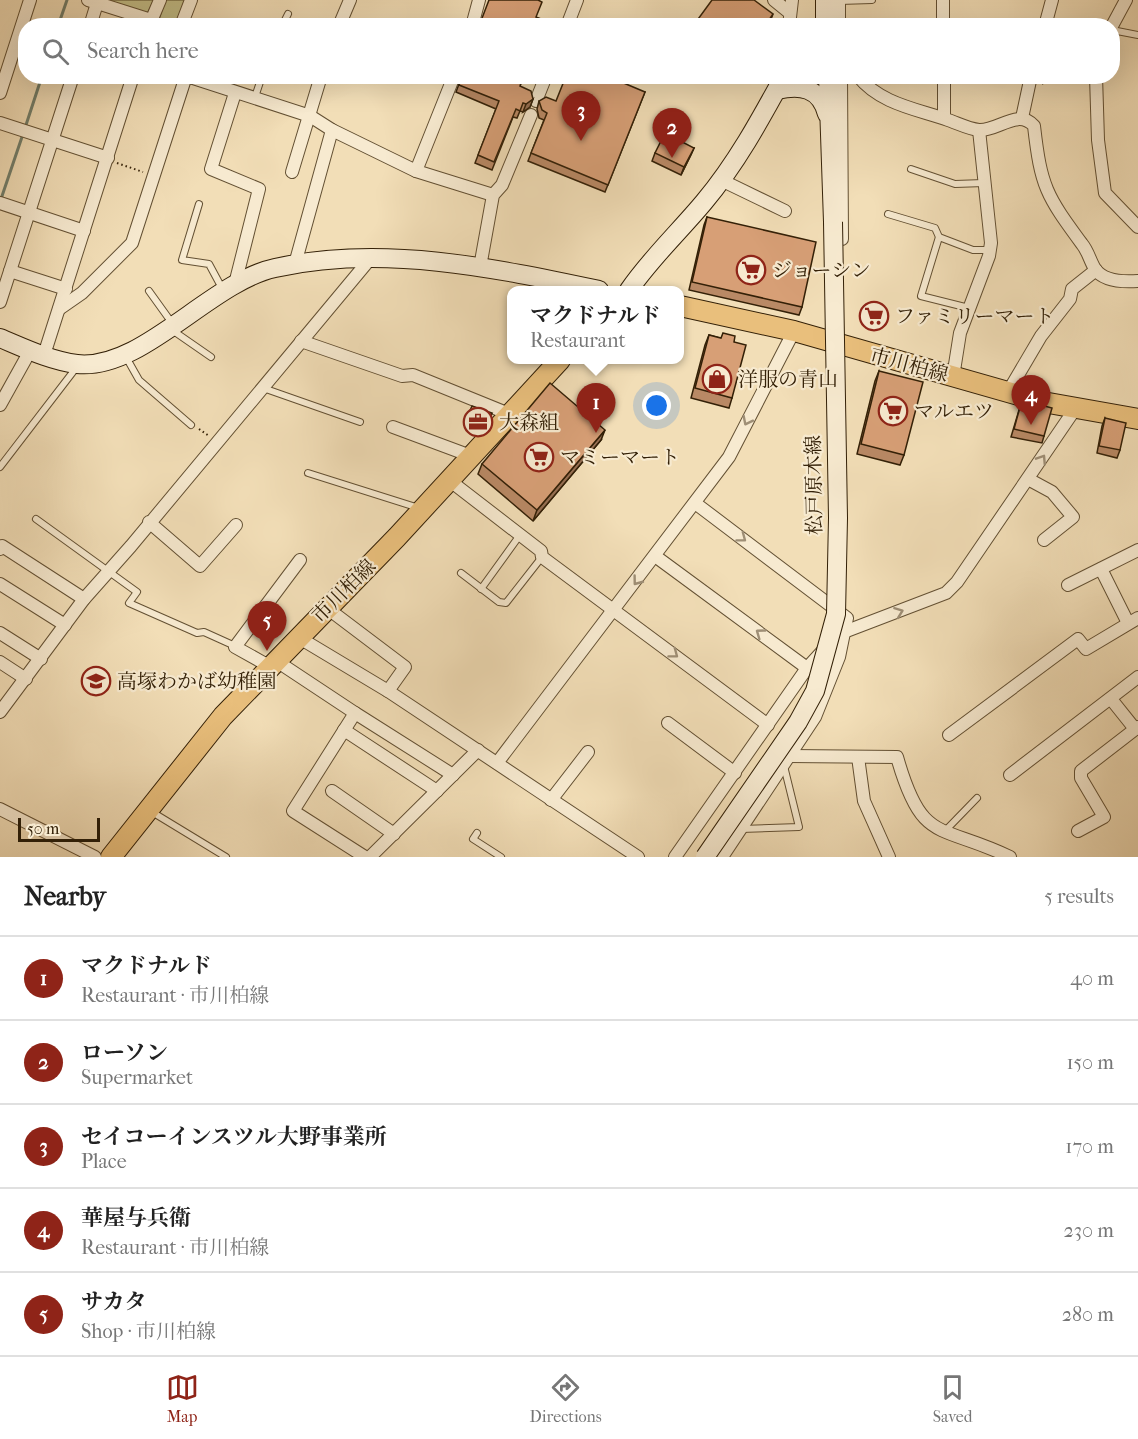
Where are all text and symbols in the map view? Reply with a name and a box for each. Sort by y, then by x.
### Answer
search box [18,18,1120,84]
icon: search [39,35,72,68]
text: Search here [87,38,199,64]
pin: 3 [562,92,600,141]
pin: 2 [652,108,692,158]
supermarket icon: ジョーシン [735,254,767,286]
place label: ジョーシン [772,259,871,282]
popup [507,286,684,364]
supermarket icon: ファミリーマート [858,300,890,332]
text: マクドナルド [530,303,661,329]
place label: ファミリーマート [895,305,1055,328]
text: Restaurant [530,329,626,352]
street label: 市川柏線 [867,344,951,386]
shop icon: 洋服の青山 [701,363,733,395]
place label: 洋服の青山 [738,368,838,391]
pin: 4 [1012,376,1050,425]
pin: 1 [576,384,616,433]
your location [642,391,671,420]
supermarket icon: マルエツ [877,395,909,427]
place label: マルエツ [914,400,994,423]
office icon: 大森組 [462,406,494,438]
place label: 大森組 [499,411,559,434]
one-way arrow [743,414,755,425]
street label: 松戸原木線 [802,435,826,535]
supermarket icon: マミーマート [523,441,555,473]
place label: マミーマート [560,446,680,469]
one-way arrow [1034,454,1045,465]
one-way arrow [736,530,747,541]
street label: 市川柏線 [308,555,380,627]
one-way arrow [633,574,644,585]
pin: 5 [248,602,286,651]
one-way arrow [893,606,904,619]
one-way arrow [755,629,766,640]
one-way arrow [667,647,678,658]
school or university icon: 高塚わかば幼稚園 [80,665,112,697]
place label: 高塚わかば幼稚園 [117,670,277,693]
scale bar [18,815,100,842]
text: 50 m [27,819,59,838]
text: Nearby [24,881,106,912]
text: 5 results [1044,885,1114,908]
text: マクドナルド [81,953,212,979]
text: 1 [40,967,47,990]
text: 40 m [1070,967,1114,990]
text: Restaurant · 市川柏線 [81,984,269,1007]
text: ローソン [81,1040,168,1066]
text: 2 [38,1051,49,1074]
text: 150 m [1066,1051,1114,1074]
text: Supermarket [81,1066,193,1089]
text: セイコーインスツル大野事業所 [81,1124,387,1150]
text: 3 [39,1135,48,1158]
text: 170 m [1065,1135,1114,1158]
text: Place [81,1150,127,1173]
text: 華屋与兵衛 [81,1205,191,1231]
text: 4 [38,1219,49,1242]
text: 230 m [1064,1219,1114,1242]
text: Restaurant · 市川柏線 [81,1236,269,1259]
text: サカタ [81,1289,147,1315]
text: 5 [39,1303,48,1326]
text: 280 m [1062,1303,1114,1326]
text: Shop · 市川柏線 [81,1320,216,1343]
tab: Map [166,1371,199,1426]
tab: Directions [530,1371,602,1426]
tab: Saved [933,1371,972,1426]

